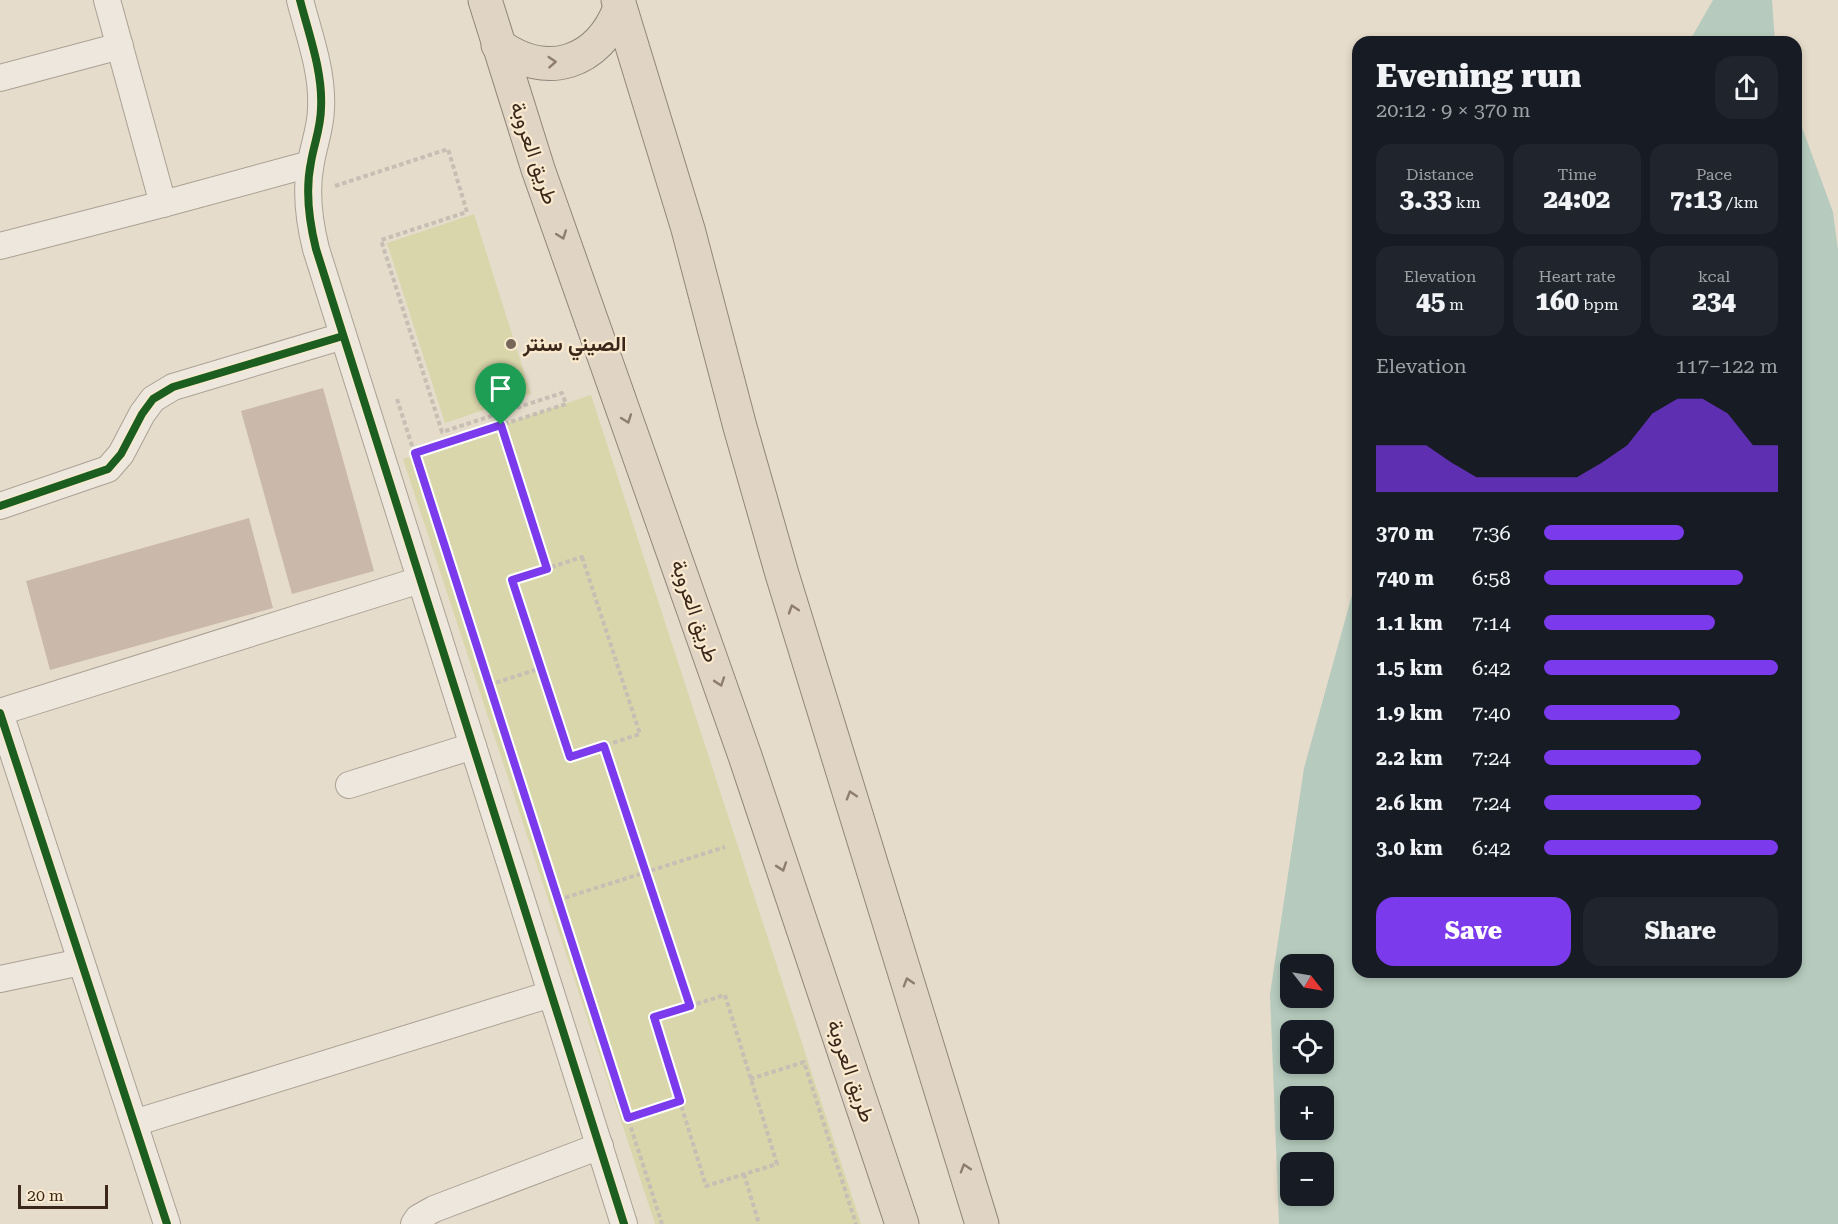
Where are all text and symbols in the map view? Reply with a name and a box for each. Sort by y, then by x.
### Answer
one-way arrow [547,56,556,69]
text: Evening run [1376,56,1581,95]
button: share [1715,56,1778,119]
text: 20:12 · 9 × 370 m [1376,98,1531,122]
street label: طريق العروبة [504,99,563,208]
text: Distance [1406,165,1474,184]
text: Time [1557,165,1597,184]
text: Pace [1696,165,1732,184]
text: 3.33 [1399,184,1452,214]
text: 24:02 [1544,184,1610,214]
text: 7:13 [1670,184,1722,214]
text: km [1452,193,1481,212]
text: /km [1722,193,1758,212]
one-way arrow [554,229,567,240]
text: Elevation [1404,267,1476,286]
text: Heart rate [1539,267,1615,286]
text: kcal [1698,267,1730,286]
text: 45 [1416,286,1445,316]
text: 160 [1535,286,1579,316]
text: 234 [1692,286,1736,316]
text: m [1445,295,1464,314]
text: bpm [1579,295,1619,314]
place label: الصيني سنتر [522,332,626,361]
marker: الصيني سنتر [504,337,518,351]
text: Elevation [1376,354,1467,378]
text: 117–122 m [1675,354,1778,378]
pin [475,363,526,425]
icon: arrive [484,372,517,405]
one-way arrow [620,413,633,424]
text: 370 m [1376,521,1434,545]
text: 7:36 [1472,521,1511,545]
street label: طريق العروبة [665,557,724,666]
text: 740 m [1376,566,1434,590]
text: 6:58 [1472,566,1511,590]
one-way arrow [788,604,800,615]
text: 1.1 km [1376,611,1443,635]
text: 7:14 [1472,611,1511,635]
text: 1.5 km [1376,656,1443,680]
text: 6:42 [1472,656,1511,680]
one-way arrow [712,676,725,687]
text: 1.9 km [1376,701,1443,725]
text: 7:40 [1472,701,1511,725]
text: 2.2 km [1376,746,1443,770]
text: 7:24 [1472,746,1511,770]
one-way arrow [846,790,858,801]
text: 2.6 km [1376,791,1443,815]
text: 7:24 [1472,791,1511,815]
text: 3.0 km [1376,836,1443,860]
text: 6:42 [1472,836,1511,860]
one-way arrow [775,861,788,872]
button: Save [1376,897,1571,966]
button: Share [1583,897,1778,966]
north arrow [1280,954,1334,1008]
map controls [1280,954,1334,1206]
one-way arrow [903,977,915,988]
street label: طريق العروبة [821,1017,880,1126]
button: locate [1280,1020,1334,1074]
button: + [1280,1086,1334,1140]
button: − [1280,1152,1334,1206]
one-way arrow [960,1163,972,1174]
scale bar [18,1182,108,1210]
text: 20 m [27,1186,64,1205]

